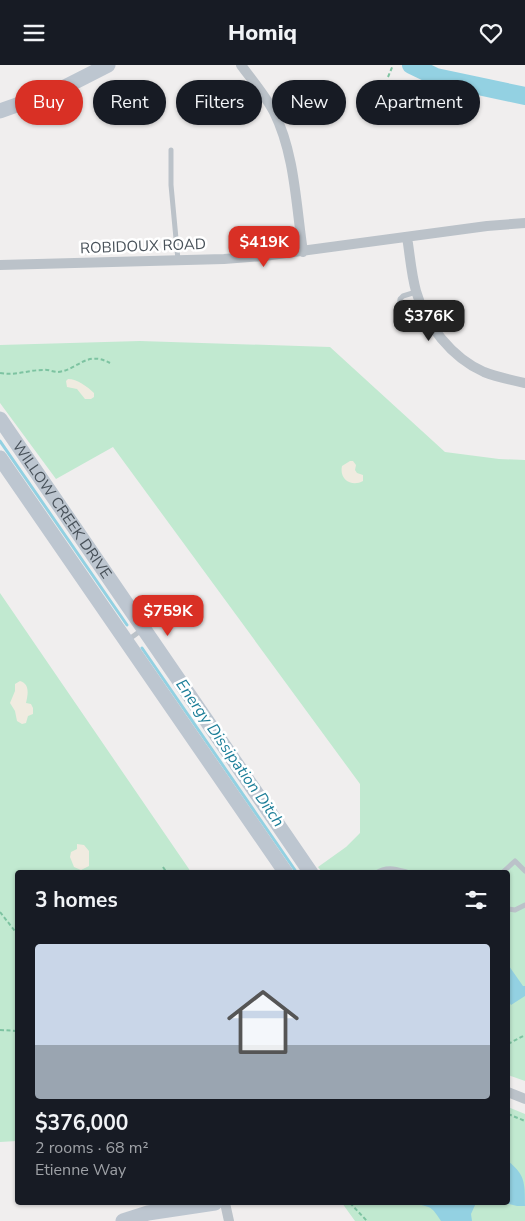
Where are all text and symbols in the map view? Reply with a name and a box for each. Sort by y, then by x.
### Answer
text: Homiq [228,18,297,48]
icon: menu [20,19,48,47]
icon: heart [477,19,505,47]
chip: Buy [15,80,83,125]
chip: Rent [93,80,166,125]
chip: Filters [176,80,262,125]
chip: New [272,80,346,125]
chip: Apartment [356,80,480,125]
pin: $419K [229,225,299,268]
text: $419K [239,231,289,253]
street label: ROBIDOUX ROAD [80,234,206,258]
pin: $376K [394,299,464,342]
text: $376K [404,305,454,327]
street label: WILLOW CREEK DRIVE [8,437,116,583]
pin: $759K [133,595,203,637]
text: $759K [143,600,193,622]
water label: Energy Dissipation Ditch [171,675,289,831]
text: 3 homes [35,886,118,914]
icon: filters [462,886,490,914]
icon: home [218,977,308,1067]
text: $376,000 [35,1109,128,1137]
text: 2 rooms · 68 m² [35,1137,148,1159]
text: Etienne Way [35,1159,126,1181]

